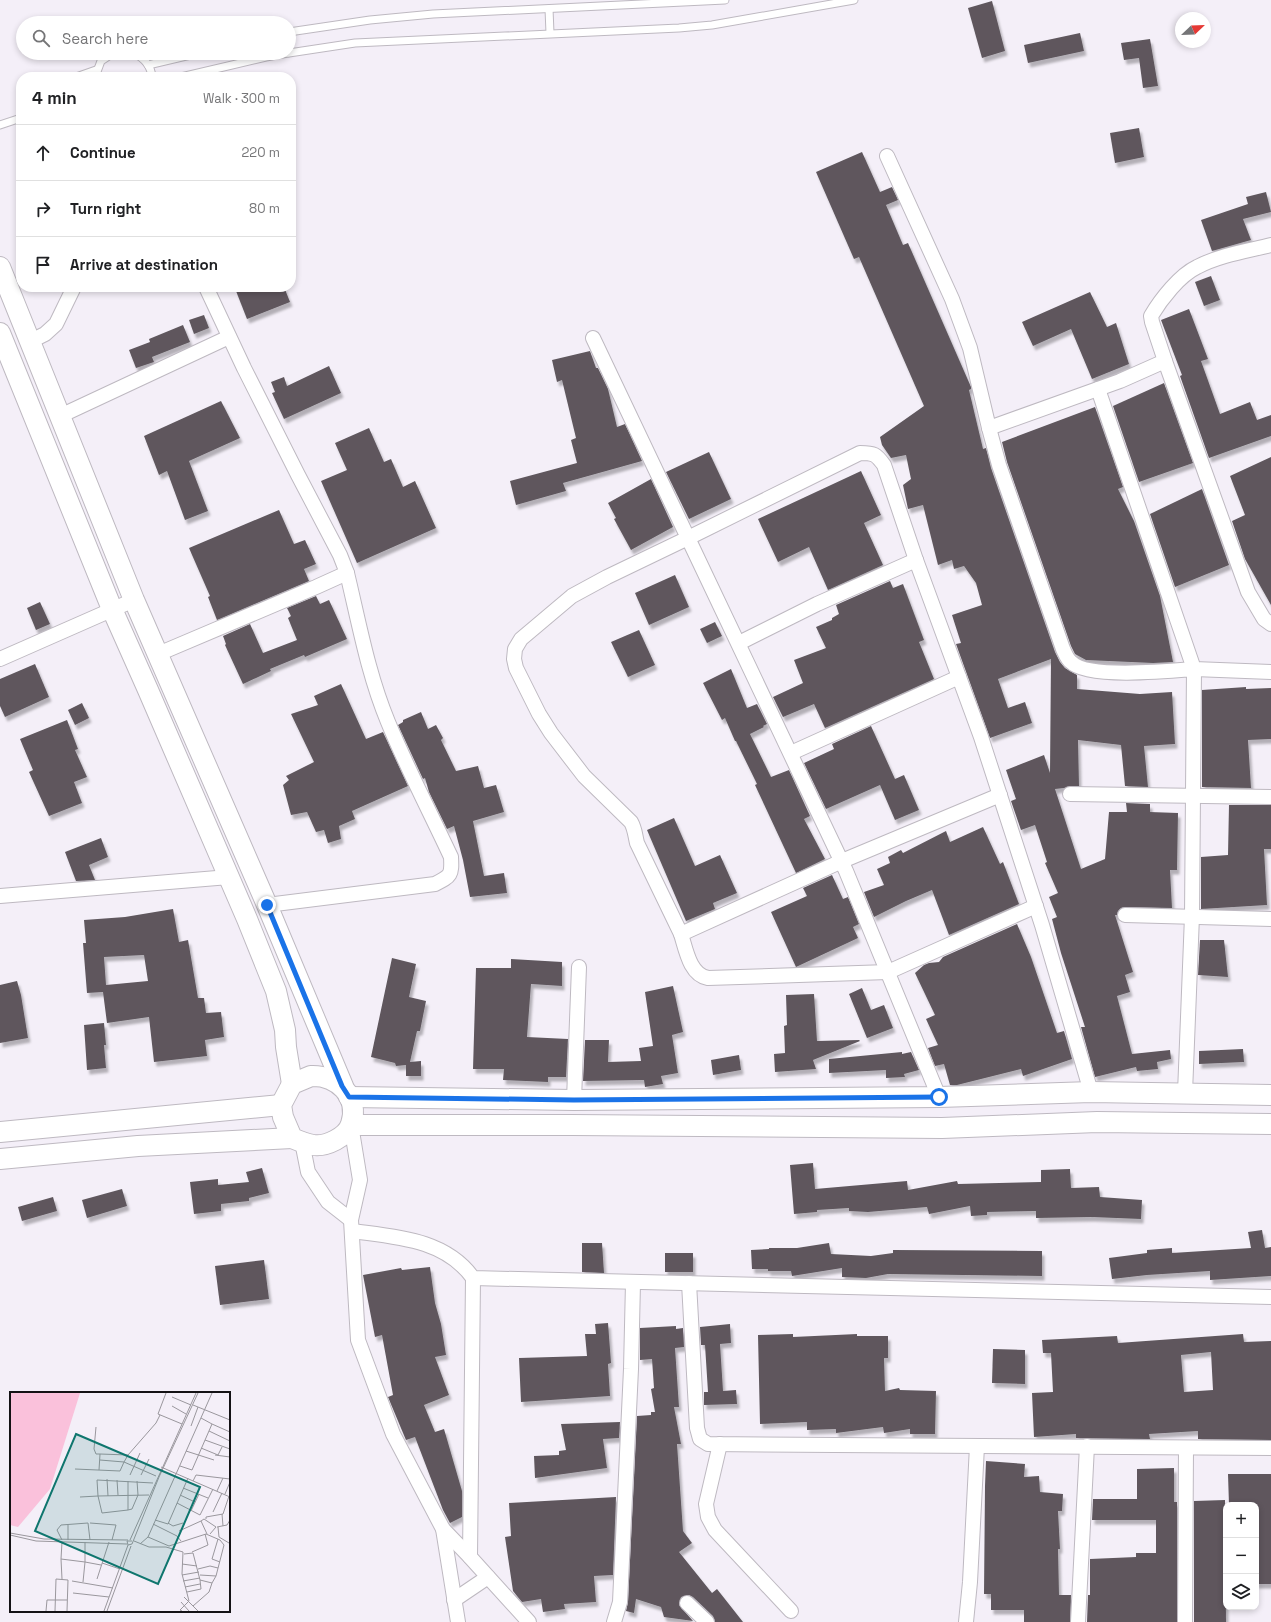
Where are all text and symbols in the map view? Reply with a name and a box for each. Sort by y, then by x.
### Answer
north arrow [1175,12,1211,48]
search box [16,16,296,60]
icon: search [30,27,52,49]
text: Search here [62,29,148,48]
text: 4 min [32,87,77,109]
text: Walk · 300 m [203,90,280,107]
icon: ahead [32,142,54,164]
text: Continue [70,143,136,162]
text: 220 m [241,144,280,161]
icon: right [32,198,54,220]
text: Turn right [70,199,141,218]
text: 80 m [249,200,280,217]
icon: arrive [32,254,54,276]
text: Arrive at destination [70,255,218,274]
route end [258,896,276,914]
route start [930,1088,948,1106]
inset map [10,1392,230,1612]
map controls [1223,1502,1259,1610]
button: + [1223,1502,1259,1538]
button: − [1223,1538,1259,1574]
button: layers [1223,1574,1259,1610]

